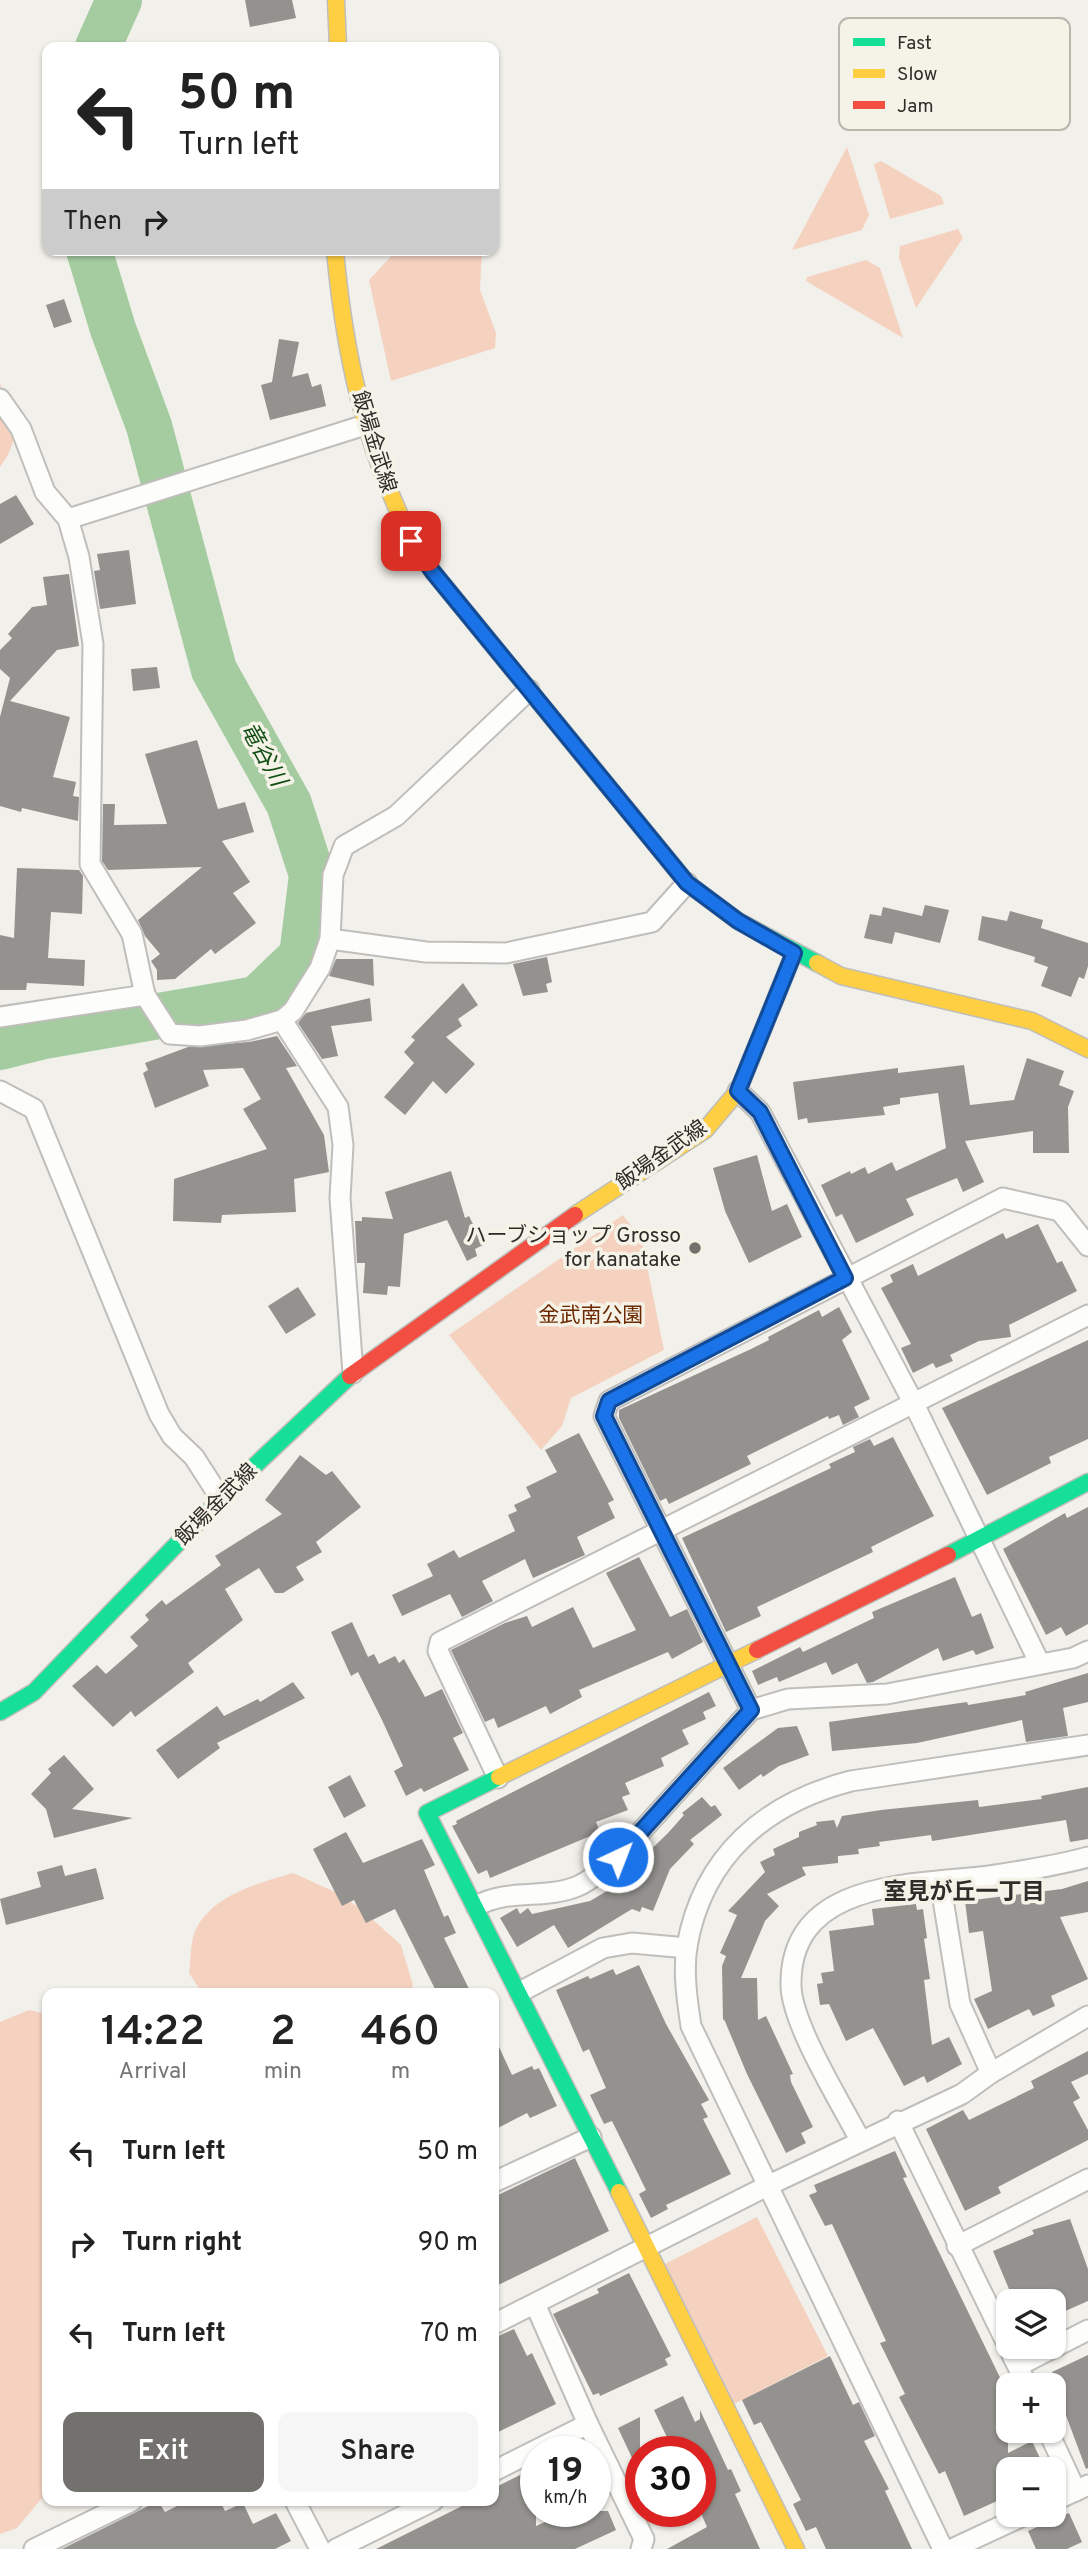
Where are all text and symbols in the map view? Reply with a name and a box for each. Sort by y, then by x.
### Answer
legend [839,18,1070,130]
text: Fast [897,32,932,56]
text: Slow [897,63,937,87]
text: 50 m [178,65,295,127]
icon: left [63,70,154,161]
text: Jam [897,95,934,119]
text: Turn left [178,126,299,166]
icon: right [136,203,174,241]
text: Then [63,206,122,239]
street label: 飯場金武線 [345,388,401,496]
pin [381,511,441,571]
icon: arrive [392,522,430,560]
water label: 竜谷川 [233,718,293,795]
street label: 飯場金武線 [611,1115,713,1197]
place label: ハーブショップ Grosso for kanatake [466,1223,681,1274]
marker: ハーブショップ Grosso for kanatake [687,1240,703,1256]
park label: 金武南公園 [539,1303,644,1330]
street label: 飯場金武線 [170,1458,264,1552]
position arrow [581,1820,655,1894]
district label: 室見が丘一丁目 [884,1879,1045,1908]
text: 14:22 [101,2007,205,2060]
text: 2 [270,2007,296,2060]
text: 460 [361,2007,440,2060]
text: Arrival [119,2058,187,2087]
text: min [264,2058,302,2087]
text: m [391,2058,410,2087]
icon: left [63,2134,101,2172]
text: Turn left [122,2136,226,2169]
text: 50 m [417,2136,478,2169]
icon: right [63,2225,101,2263]
text: Turn right [122,2227,242,2260]
text: 90 m [418,2227,478,2260]
map controls [996,2289,1066,2527]
button: layers [996,2289,1066,2359]
icon: left [63,2316,101,2354]
text: Turn left [122,2318,226,2351]
text: 70 m [420,2318,478,2351]
button: + [996,2373,1066,2443]
button: Exit [63,2412,264,2492]
button: Share [278,2412,478,2492]
speed limit sign: 30 [625,2436,716,2527]
text: 19 [548,2450,583,2494]
button: − [996,2457,1066,2527]
text: km/h [544,2487,587,2510]

